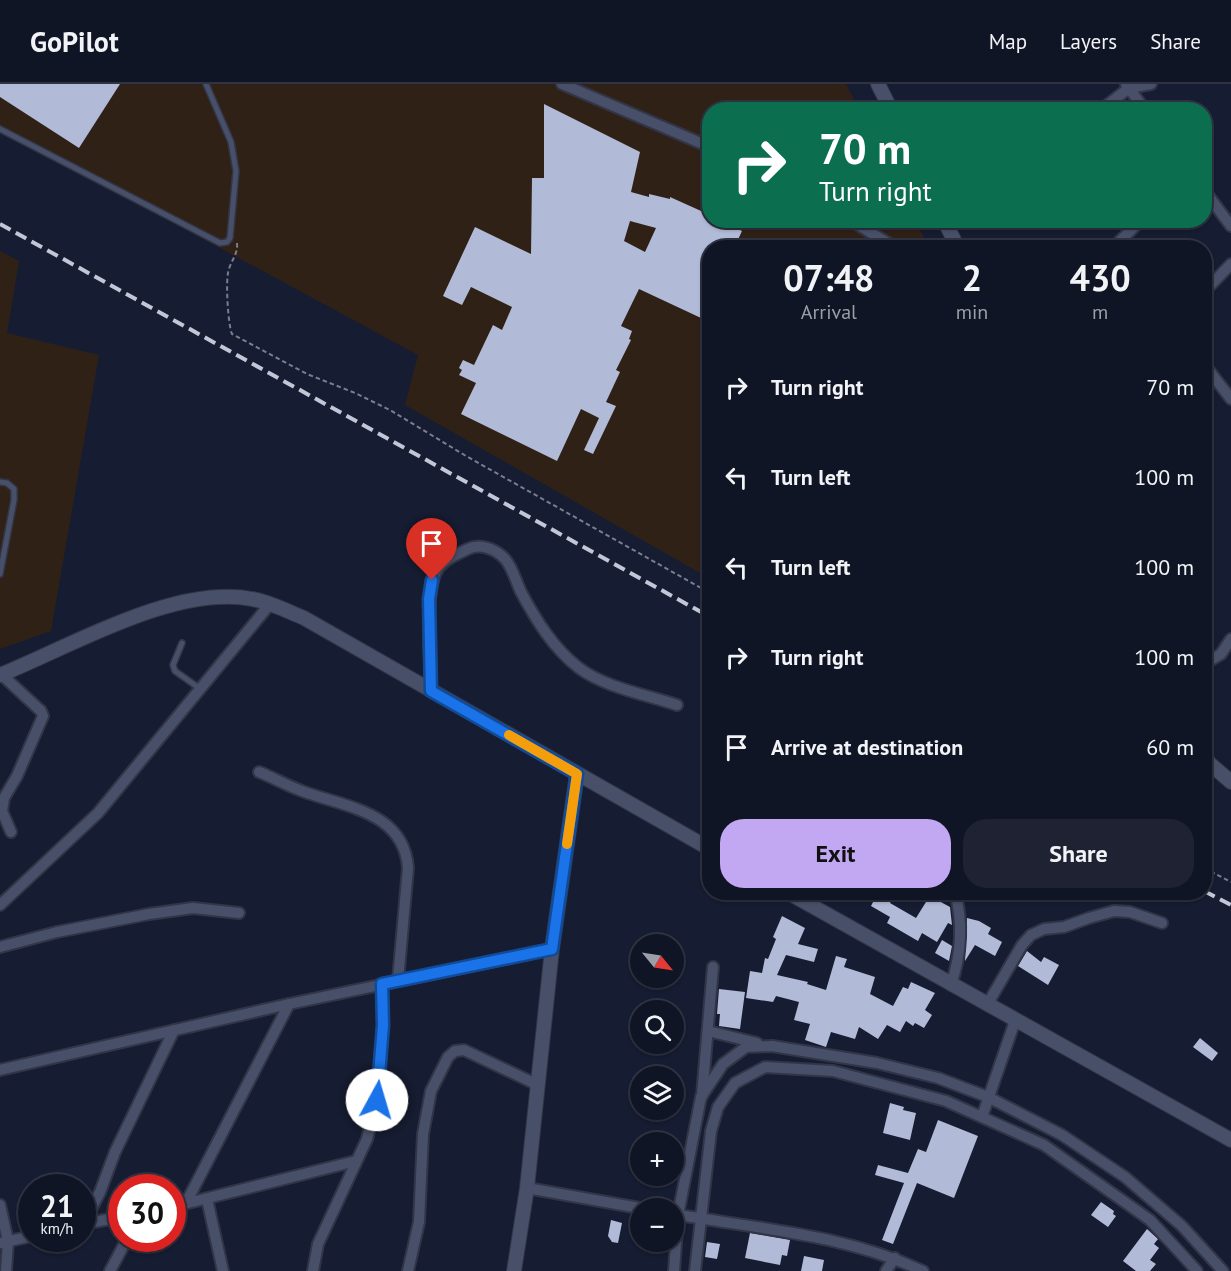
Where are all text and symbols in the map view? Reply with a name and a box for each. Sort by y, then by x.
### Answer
text: GoPilot [30,23,119,60]
text: Map [989,28,1027,55]
text: Layers [1060,28,1117,55]
text: Share [1150,28,1201,55]
text: 70 m [819,121,911,176]
icon: right [720,126,798,204]
text: Turn right [819,174,932,208]
text: 07:48 [783,254,875,301]
text: 2 [962,254,982,301]
text: 430 [1070,254,1131,301]
text: Arrival [801,299,857,325]
text: min [956,299,988,325]
text: m [1092,299,1108,325]
icon: right [720,371,753,404]
text: Turn right [771,373,863,401]
text: 70 m [1146,373,1194,401]
icon: left [720,461,753,494]
text: Turn left [771,463,851,491]
text: 100 m [1134,463,1194,491]
pin [406,518,457,580]
icon: arrive [415,527,448,560]
icon: left [720,551,753,584]
text: Turn left [771,553,851,581]
text: 100 m [1134,553,1194,581]
icon: right [720,641,753,674]
text: Turn right [771,643,863,671]
text: 100 m [1134,643,1194,671]
icon: arrive [720,731,753,764]
text: Arrive at destination [771,733,963,761]
text: 60 m [1146,733,1194,761]
button: Exit [720,819,951,888]
button: Share [963,819,1194,888]
north arrow [630,934,684,988]
map controls [630,934,684,1252]
button: search [630,1000,684,1054]
button: layers [630,1066,684,1120]
position arrow [345,1068,409,1132]
button: + [630,1132,684,1186]
speed limit sign: 30 [108,1174,186,1252]
text: 21 [40,1186,74,1225]
button: − [630,1198,684,1252]
text: km/h [41,1219,73,1238]

